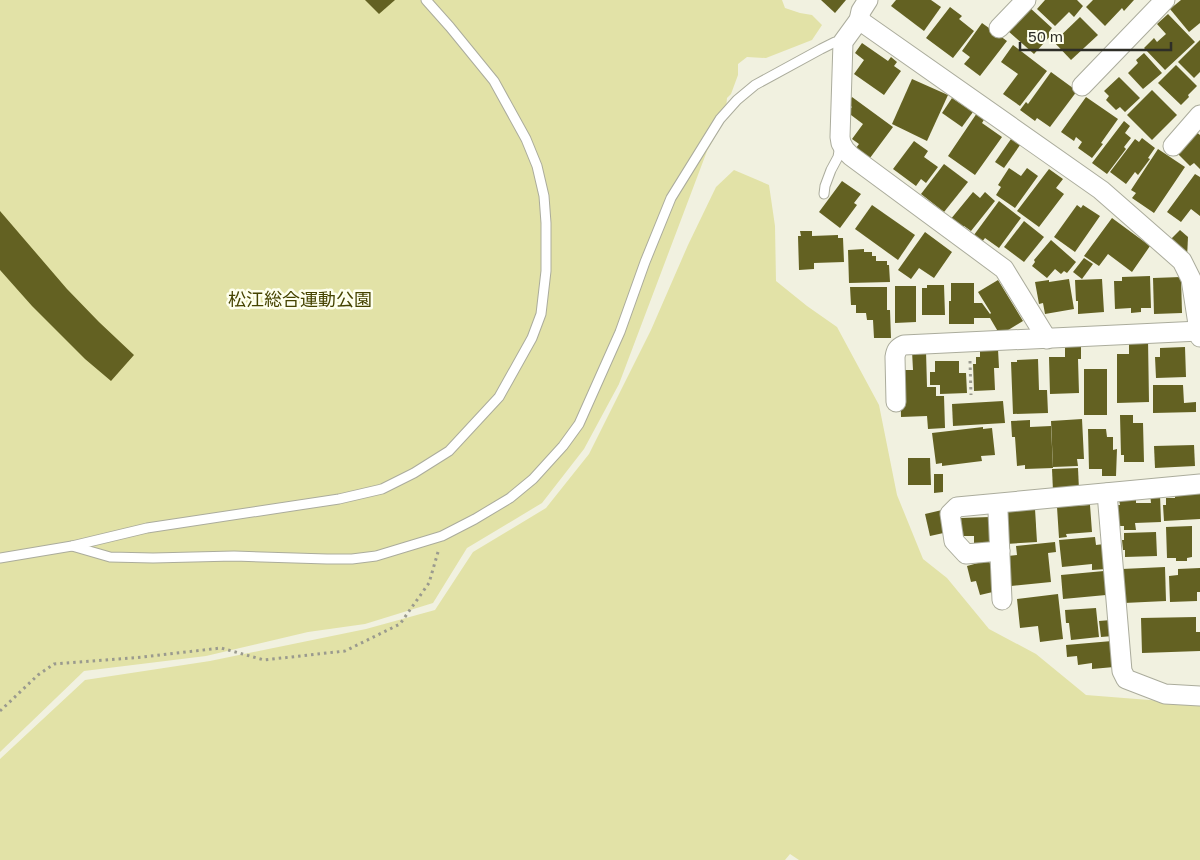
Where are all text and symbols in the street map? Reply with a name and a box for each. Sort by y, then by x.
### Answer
scale bar [1020,20,1171,52]
text: 50 m [1028,27,1063,45]
park label: 松江総合運動公園 [228,288,372,310]

